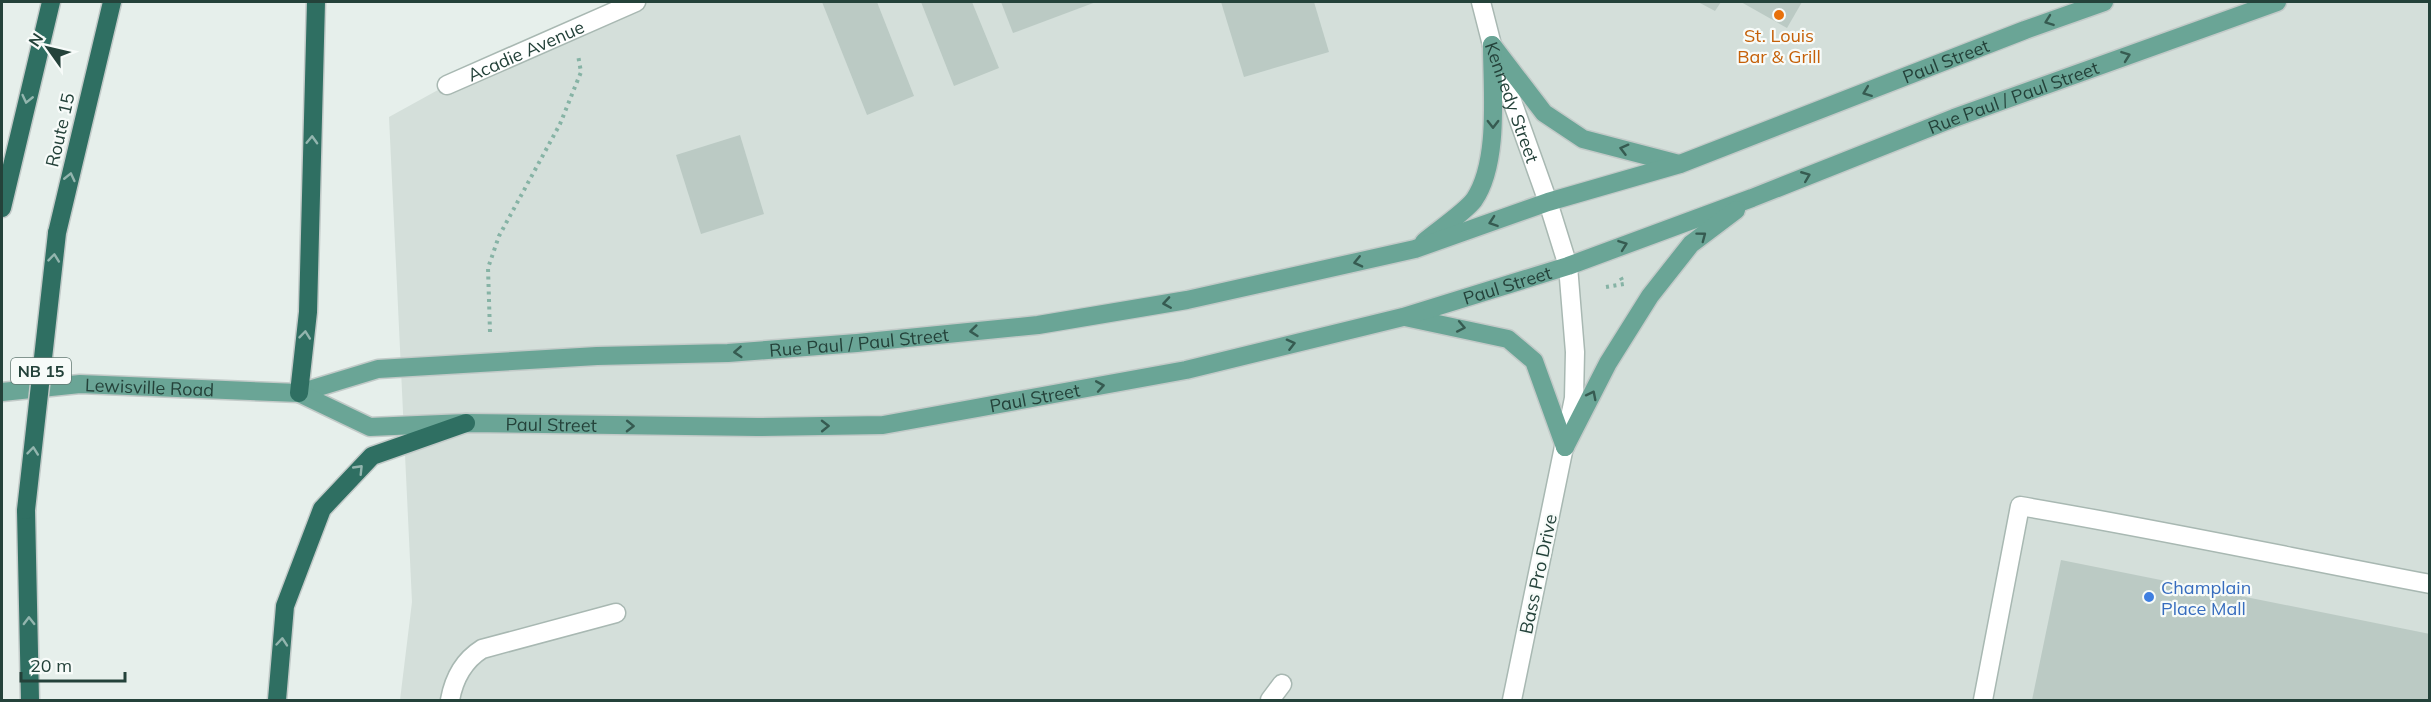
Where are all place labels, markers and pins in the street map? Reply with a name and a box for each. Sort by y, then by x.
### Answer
marker: St. Louis Bar & Grill [1772,8,1786,22]
place label: St. Louis Bar & Grill [1737,24,1821,68]
place label: Champlain Place Mall [2161,576,2251,620]
marker: Champlain Place Mall [2142,590,2156,604]

